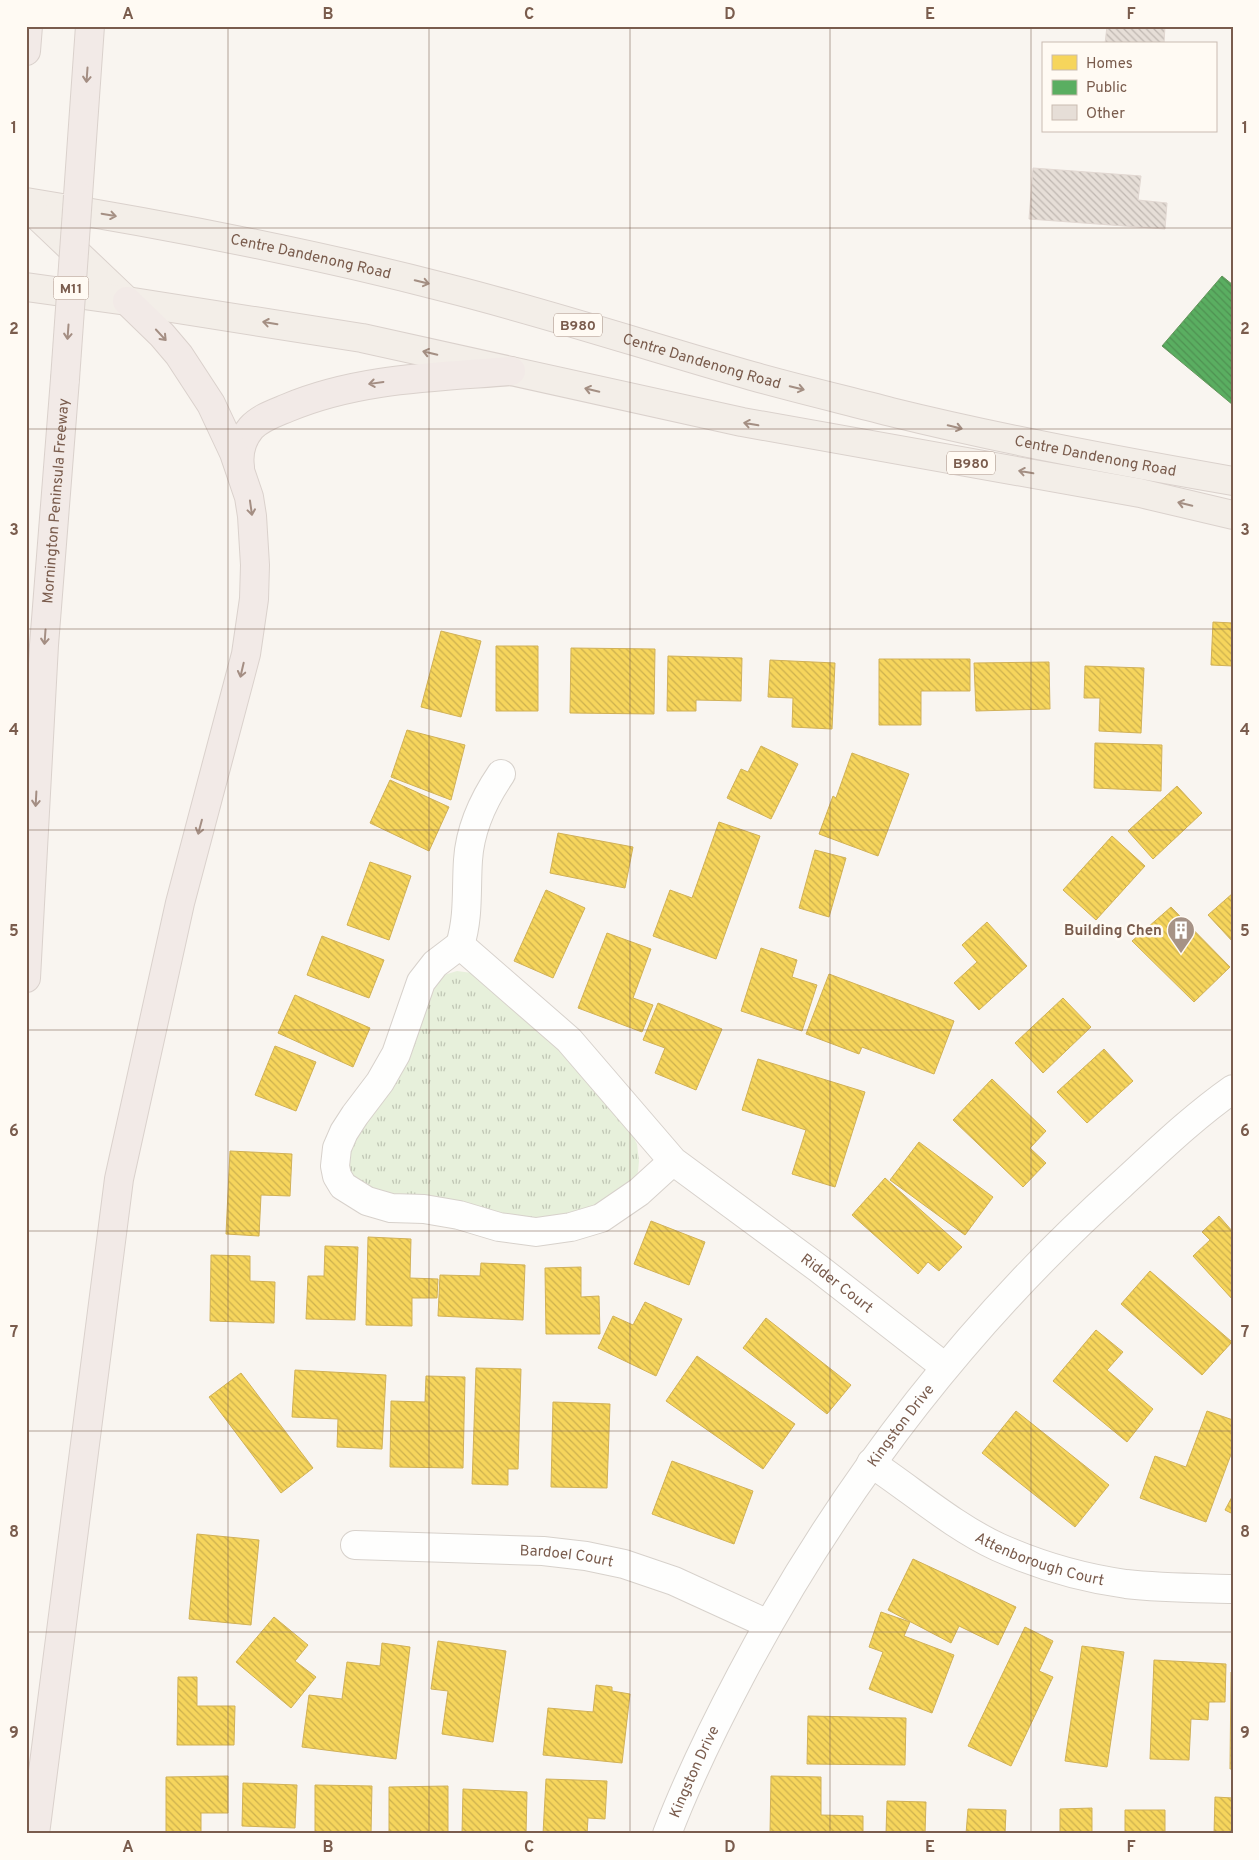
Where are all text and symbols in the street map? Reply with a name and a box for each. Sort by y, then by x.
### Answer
text: A [122,5,134,25]
text: B [322,5,334,25]
text: C [524,5,534,25]
text: D [724,5,736,25]
text: E [925,5,935,25]
text: F [1126,5,1136,25]
legend [1042,42,1216,132]
text: Homes [1086,55,1133,74]
one-way arrow [82,67,91,83]
text: Public [1086,79,1127,98]
text: Other [1086,105,1125,124]
text: 1 [11,119,17,139]
text: 1 [1242,119,1248,139]
one-way arrow [101,211,117,221]
street label: Centre Dandenong Road [228,231,393,285]
road number: M11 [54,276,88,300]
one-way arrow [413,278,429,287]
road number: B980 [554,314,602,336]
one-way arrow [262,318,278,328]
text: 2 [9,320,19,340]
text: 2 [1240,320,1250,340]
one-way arrow [63,324,73,340]
one-way arrow [155,329,167,341]
street label: Centre Dandenong Road [620,330,783,394]
one-way arrow [422,348,438,357]
one-way arrow [368,379,384,389]
one-way arrow [789,384,805,393]
one-way arrow [584,385,600,394]
street label: Mornington Peninsula Freeway [39,398,74,604]
one-way arrow [743,418,759,428]
one-way arrow [946,423,962,432]
street label: Centre Dandenong Road [1013,432,1178,482]
road number: B980 [947,452,995,474]
one-way arrow [1018,467,1034,477]
one-way arrow [1178,499,1194,508]
one-way arrow [246,500,256,516]
text: 3 [9,521,19,541]
text: 3 [1240,521,1250,541]
one-way arrow [40,629,50,645]
one-way arrow [237,661,246,677]
text: 4 [9,721,19,741]
text: 4 [1240,721,1250,741]
one-way arrow [32,791,41,807]
one-way arrow [195,818,205,834]
building icon: Building Chen [1166,915,1196,954]
text: 5 [9,922,19,942]
place label: Building Chen [1064,922,1162,941]
text: 5 [1240,922,1250,942]
text: 6 [9,1122,19,1142]
text: 6 [1240,1122,1250,1142]
street label: Ridder Court [796,1250,876,1318]
text: 7 [10,1323,18,1343]
text: 7 [1241,1323,1249,1343]
street label: Kingston Drive [864,1381,939,1471]
text: 8 [9,1523,19,1543]
text: 8 [1240,1523,1250,1543]
street label: Attenborough Court [971,1529,1106,1591]
street label: Bardoel Court [519,1542,615,1573]
street label: Kingston Drive [666,1723,724,1821]
text: 9 [9,1724,19,1744]
text: 9 [1240,1724,1250,1744]
text: A [122,1838,134,1858]
text: B [322,1838,334,1858]
text: C [524,1838,534,1858]
text: D [724,1838,736,1858]
text: E [925,1838,935,1858]
text: F [1126,1838,1136,1858]

